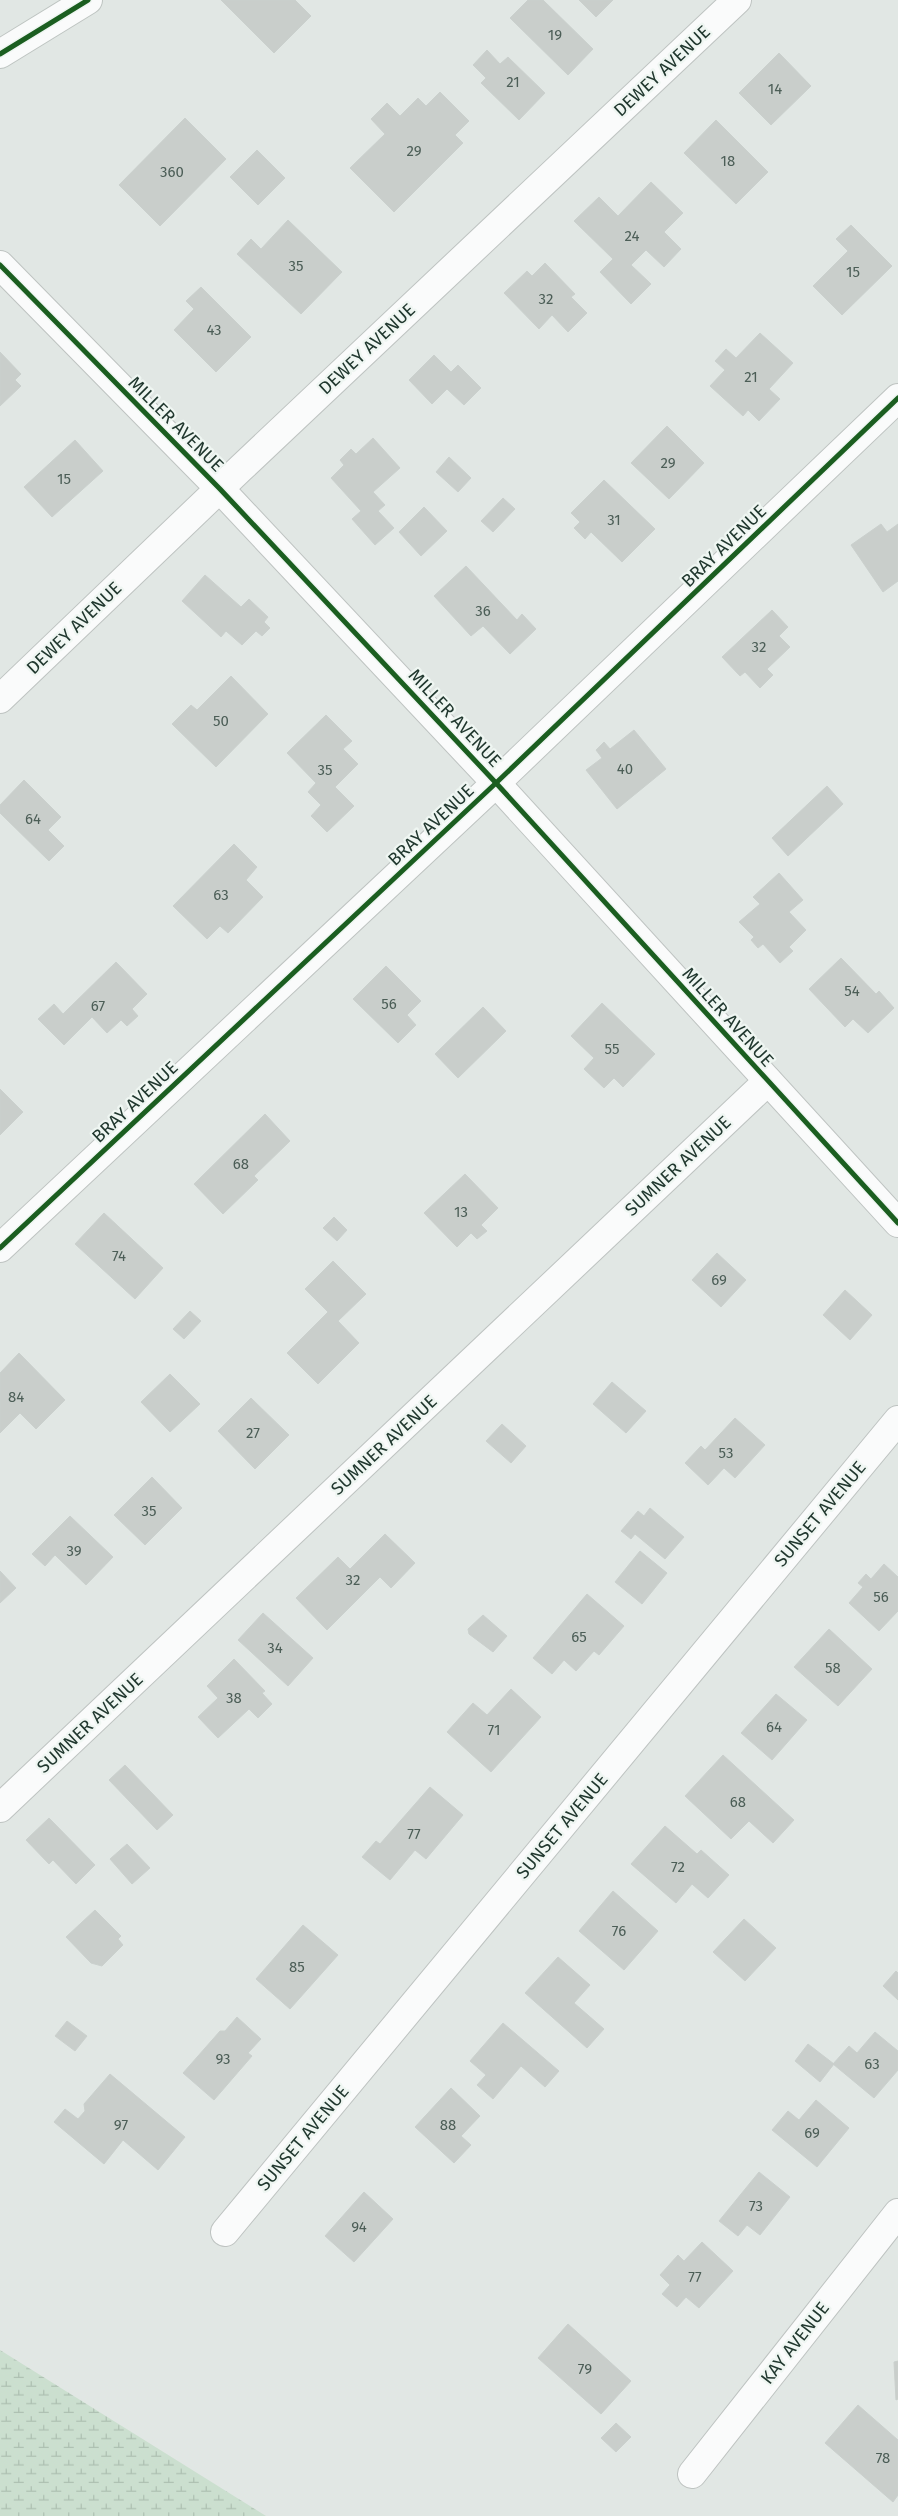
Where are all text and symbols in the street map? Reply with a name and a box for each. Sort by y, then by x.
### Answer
street label: DEWEY AVENUE [609,21,715,121]
house number: 19 [548,26,562,44]
house number: 21 [506,73,520,91]
house number: 14 [768,80,782,98]
house number: 29 [406,142,422,160]
house number: 18 [721,152,735,170]
house number: 360 [160,163,184,181]
house number: 24 [624,227,640,245]
house number: 35 [288,257,304,275]
house number: 15 [846,263,860,281]
house number: 32 [539,290,553,308]
street label: DEWEY AVENUE [314,299,420,399]
house number: 43 [206,321,222,339]
house number: 21 [744,368,758,386]
street label: MILLER AVENUE [124,372,228,476]
house number: 29 [660,454,676,472]
house number: 15 [57,470,71,488]
street label: BRAY AVENUE [677,500,771,592]
house number: 31 [607,511,621,529]
street label: DEWEY AVENUE [22,577,126,679]
house number: 36 [475,602,491,620]
house number: 32 [752,638,766,656]
street label: MILLER AVENUE [404,664,506,772]
house number: 50 [213,712,229,730]
house number: 40 [617,760,633,778]
house number: 35 [317,761,333,779]
street label: BRAY AVENUE [383,780,479,870]
house number: 64 [25,810,41,828]
house number: 63 [213,886,229,904]
street label: MILLER AVENUE [678,963,778,1071]
house number: 54 [844,982,860,1000]
house number: 56 [381,995,397,1013]
house number: 67 [91,997,105,1015]
house number: 55 [605,1040,619,1058]
street label: BRAY AVENUE [87,1057,183,1147]
street label: SUMNER AVENUE [620,1111,736,1221]
house number: 68 [233,1155,249,1173]
house number: 13 [454,1203,468,1221]
house number: 74 [112,1247,126,1265]
house number: 69 [711,1271,727,1289]
house number: 84 [8,1388,24,1406]
street label: SUMNER AVENUE [326,1390,442,1500]
house number: 27 [246,1424,260,1442]
house number: 53 [719,1444,733,1462]
street label: SUNSET AVENUE [769,1457,871,1571]
house number: 35 [141,1502,157,1520]
house number: 39 [66,1542,82,1560]
house number: 32 [346,1571,360,1589]
house number: 56 [873,1588,889,1606]
house number: 65 [571,1628,587,1646]
house number: 34 [267,1639,283,1657]
house number: 58 [825,1659,841,1677]
street label: SUMNER AVENUE [32,1668,148,1778]
house number: 38 [226,1689,242,1707]
house number: 64 [766,1718,782,1736]
house number: 71 [488,1721,500,1739]
street label: SUNSET AVENUE [511,1769,613,1883]
house number: 68 [730,1793,746,1811]
house number: 77 [407,1825,421,1843]
house number: 72 [671,1858,685,1876]
house number: 76 [612,1922,626,1940]
house number: 85 [289,1958,305,1976]
house number: 93 [215,2050,231,2068]
house number: 63 [864,2055,880,2073]
street label: SUNSET AVENUE [252,2081,354,2195]
house number: 97 [114,2116,128,2134]
house number: 88 [440,2116,456,2134]
house number: 69 [804,2124,820,2142]
house number: 73 [749,2197,763,2215]
house number: 94 [351,2218,367,2236]
house number: 77 [688,2268,702,2286]
street label: KAY AVENUE [756,2298,834,2388]
house number: 79 [578,2360,592,2378]
house number: 78 [876,2449,890,2467]

